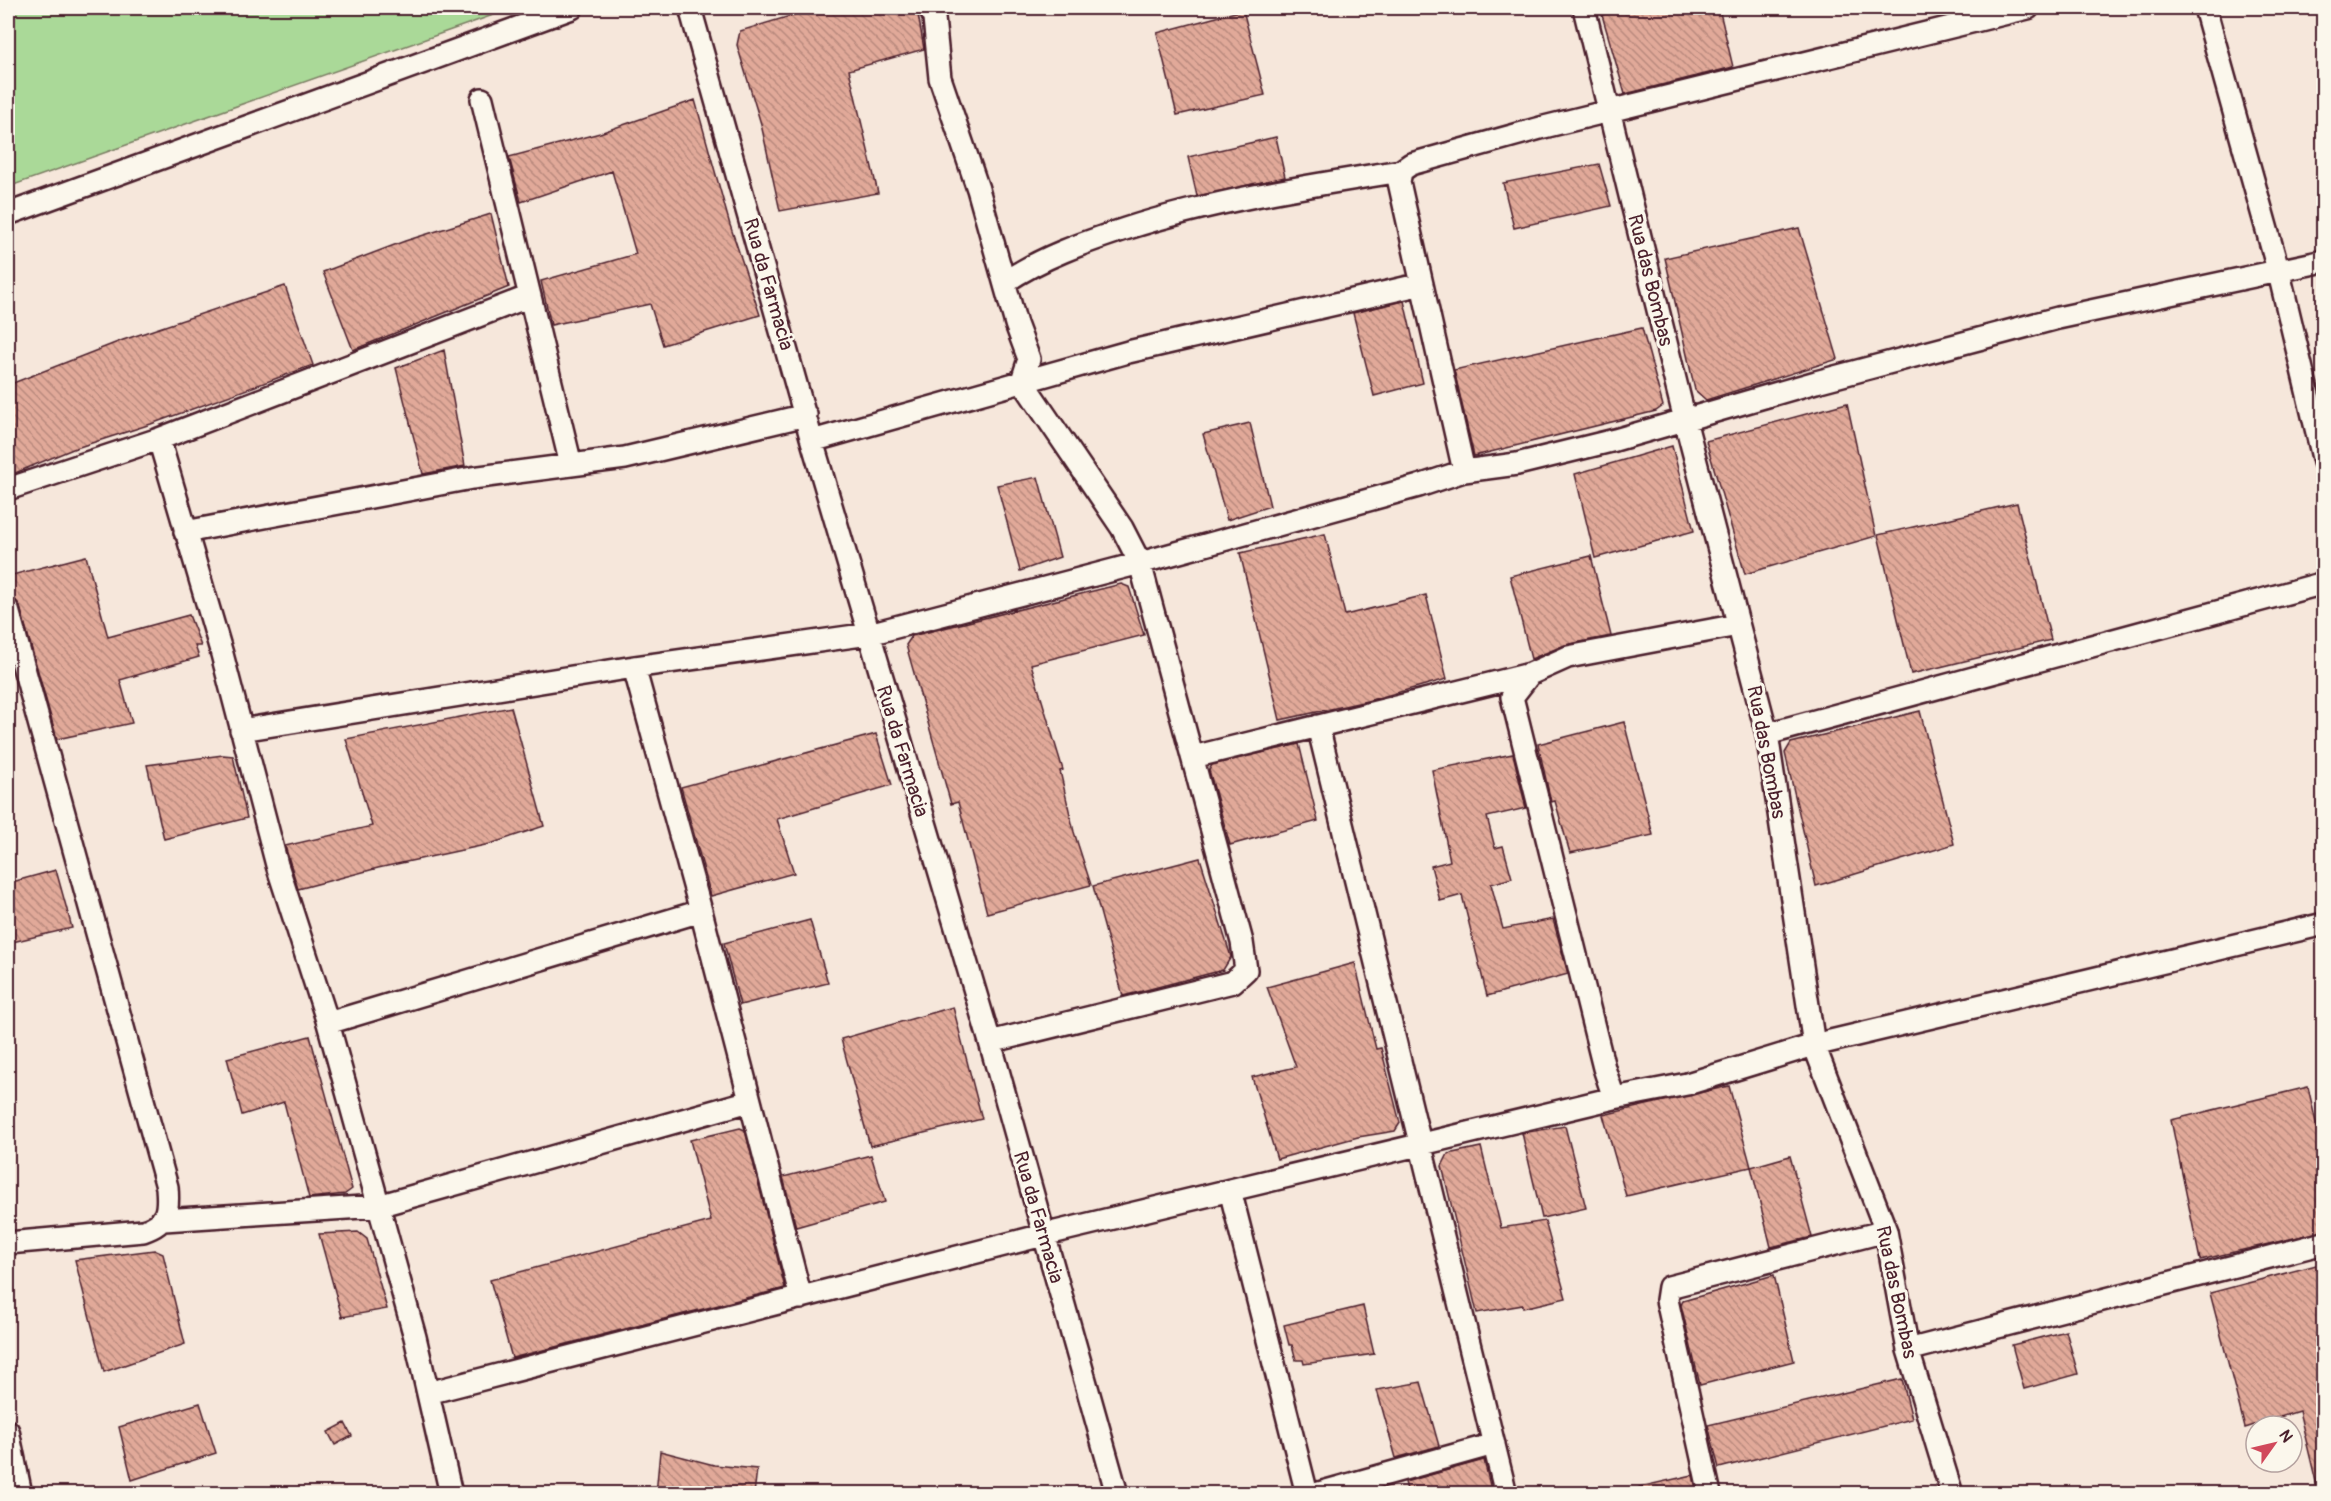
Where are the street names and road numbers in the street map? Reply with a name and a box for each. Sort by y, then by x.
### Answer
street label: Rua das Bombas [1622,212,1679,349]
street label: Rua da Farmacia [738,215,799,353]
street label: Rua da Farmacia [871,682,934,820]
street label: Rua das Bombas [1741,683,1792,821]
street label: Rua da Farmacia [1008,1148,1069,1286]
street label: Rua das Bombas [1870,1224,1923,1361]

